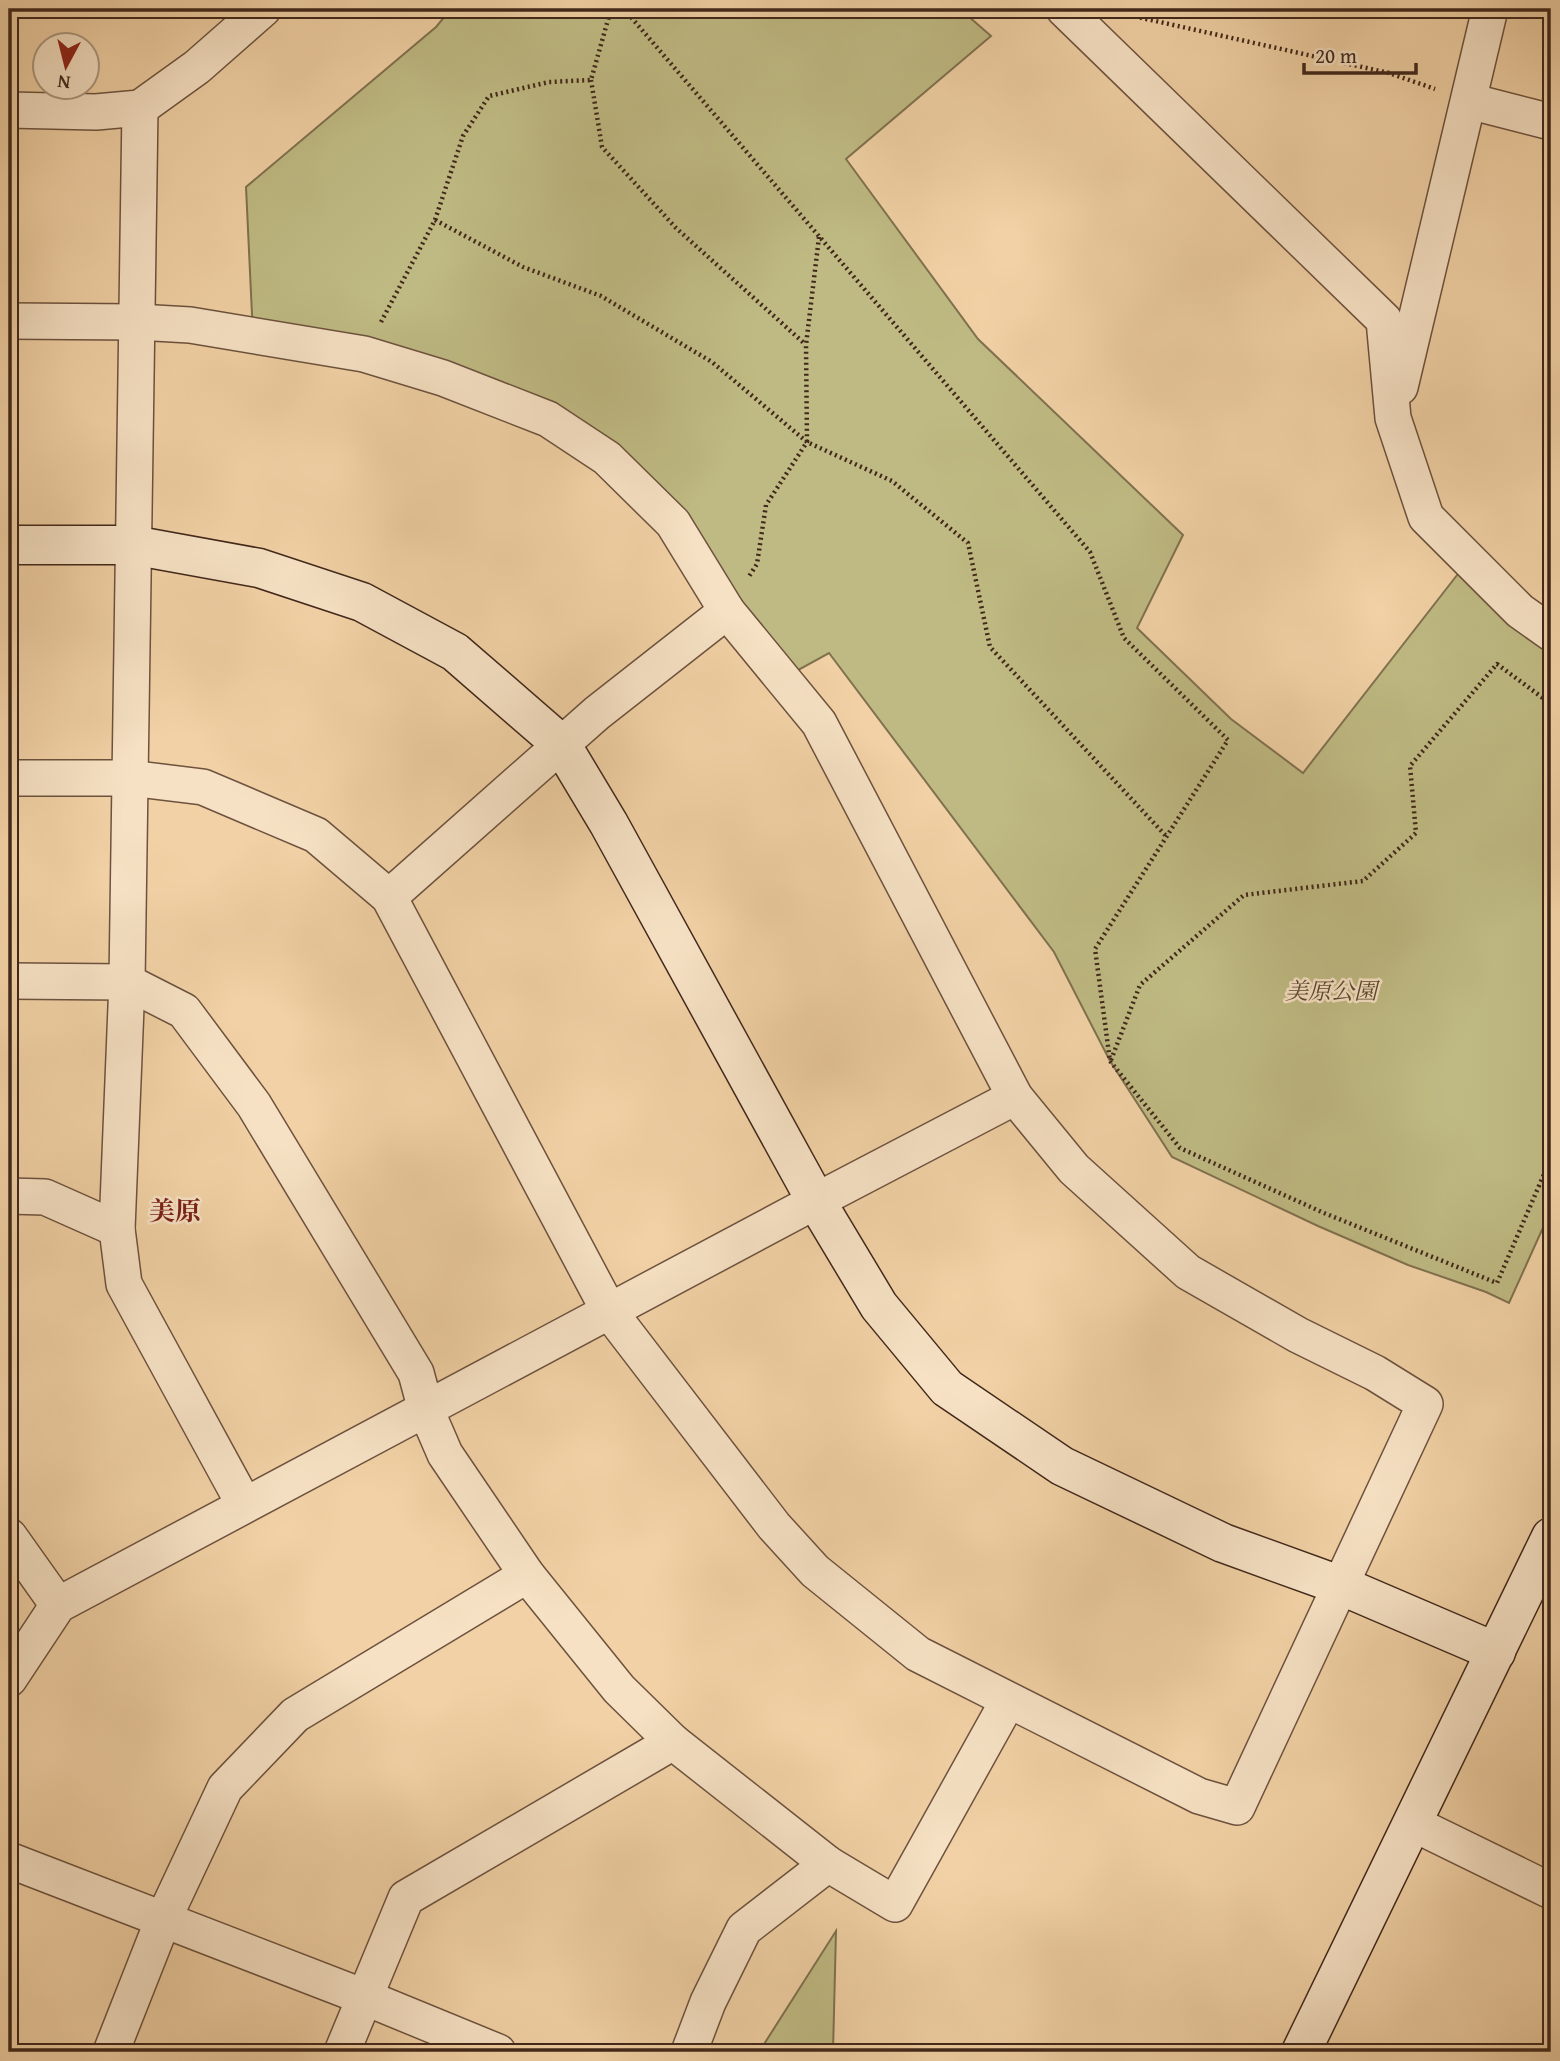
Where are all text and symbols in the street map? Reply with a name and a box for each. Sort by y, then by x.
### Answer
north arrow [32,32,102,102]
scale bar [1304,32,1416,76]
text: 20 m [1315,40,1357,71]
text: N [56,68,72,98]
park label: 美原公園 [1285,974,1381,1007]
district label: 美原 [149,1191,201,1230]

